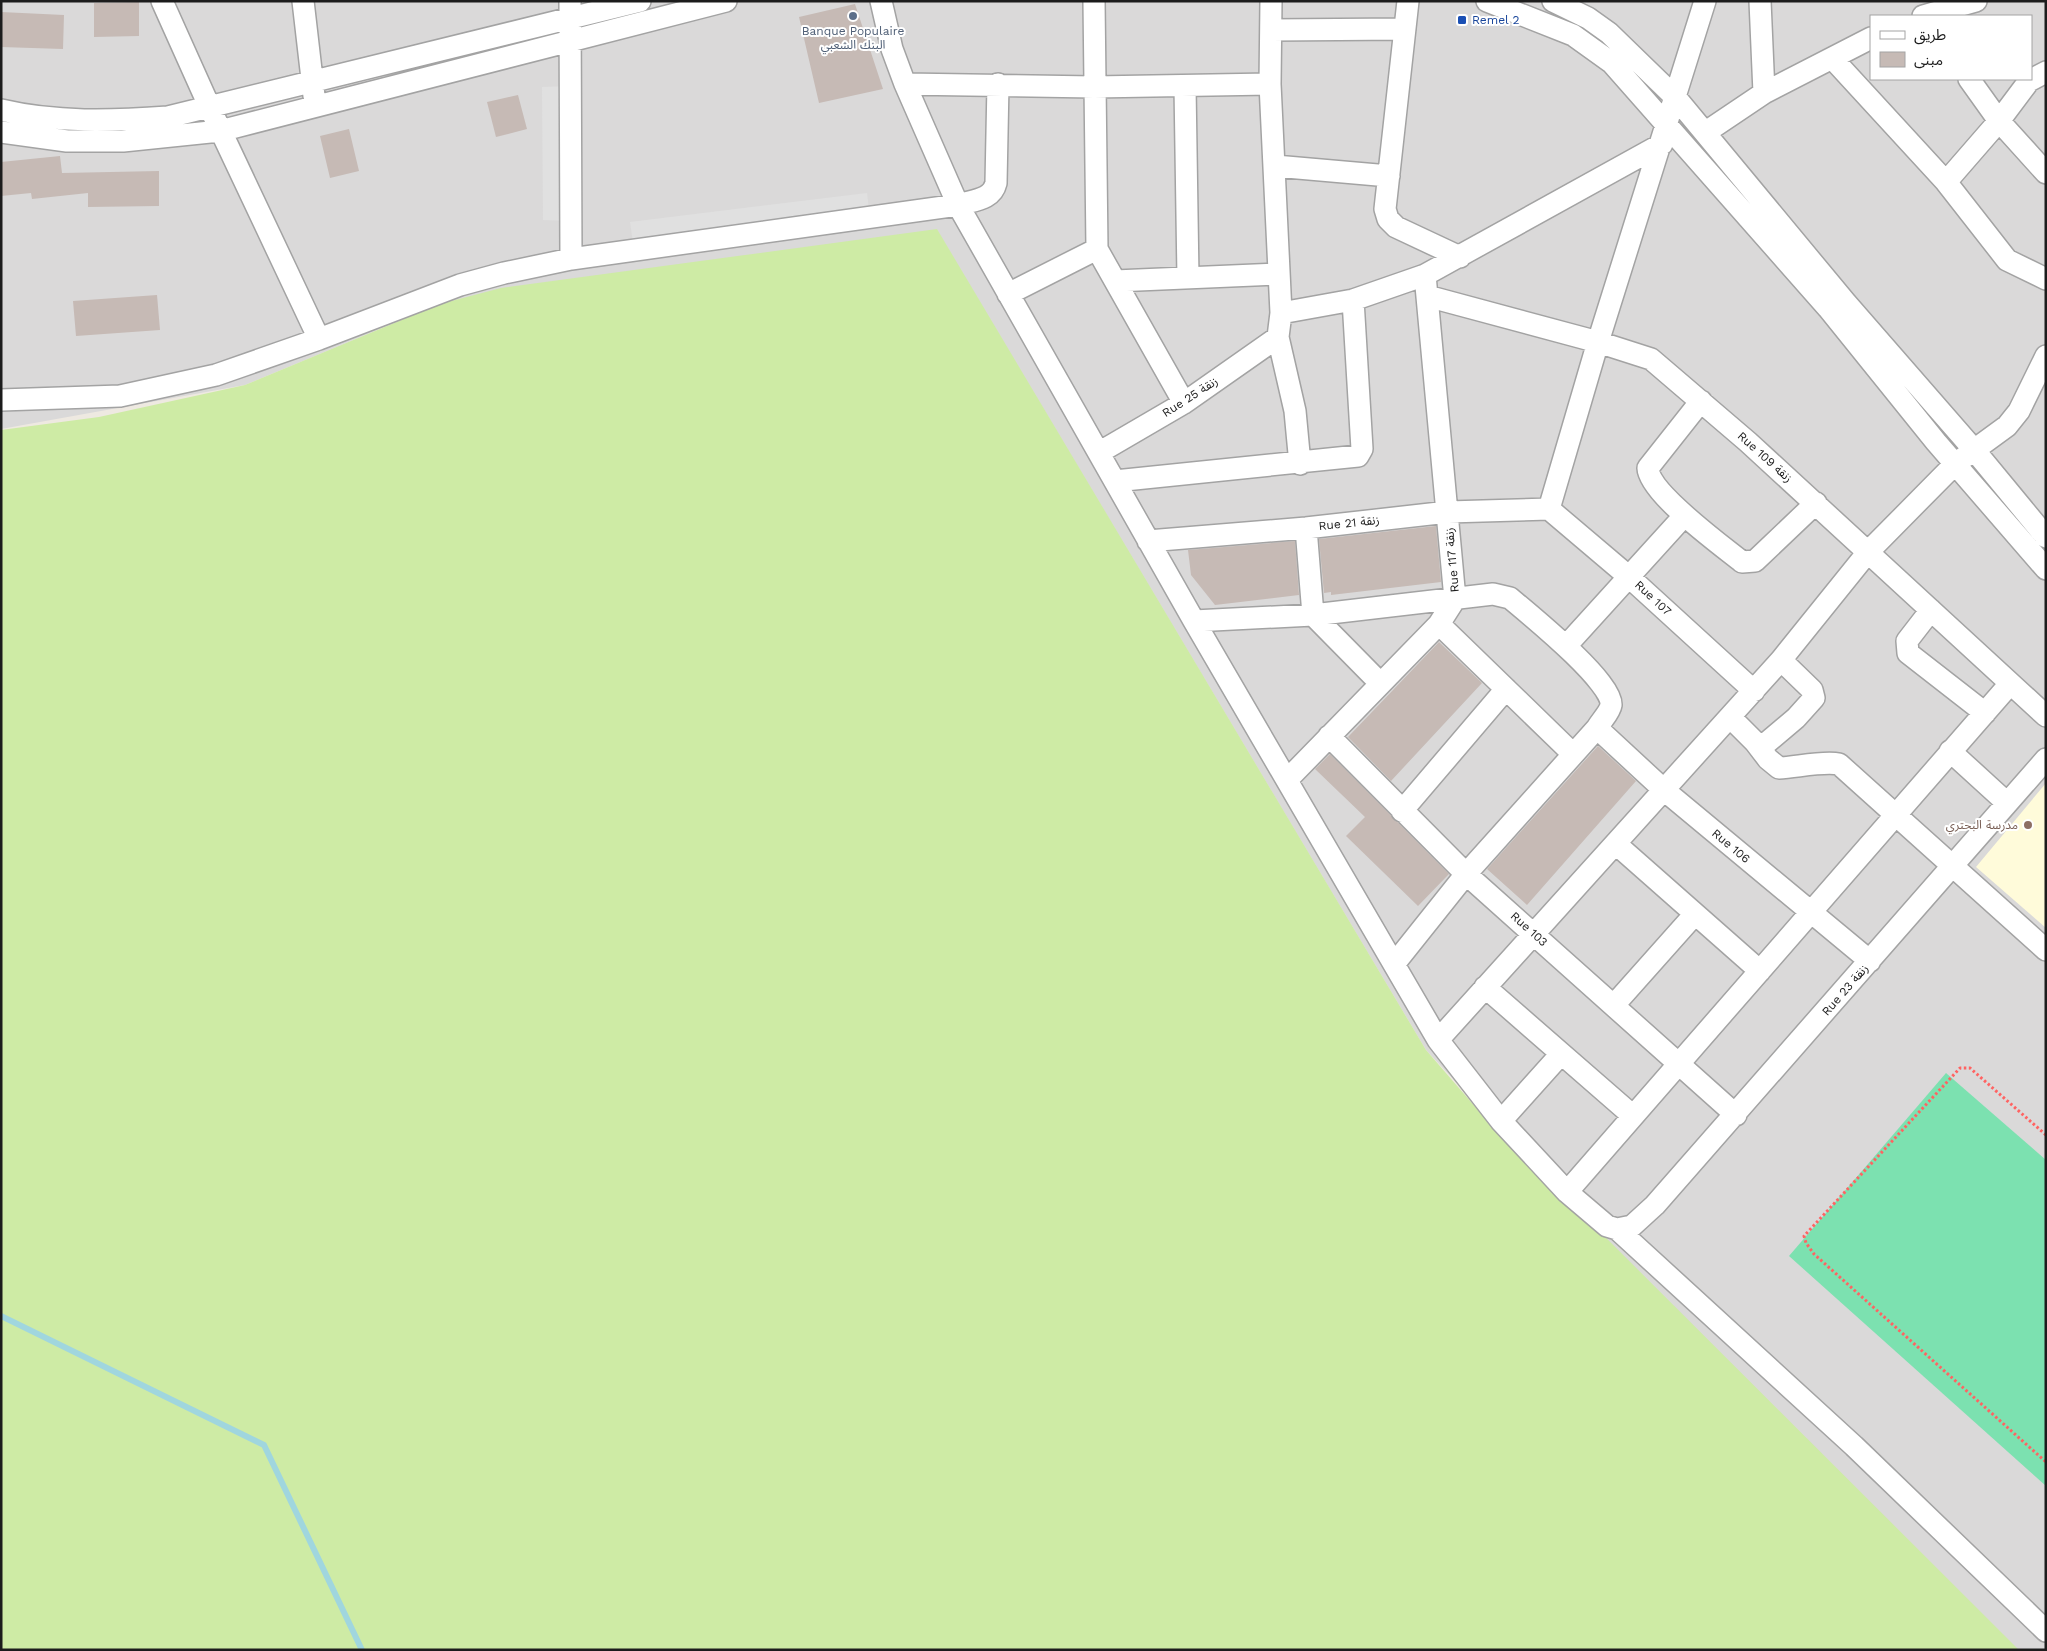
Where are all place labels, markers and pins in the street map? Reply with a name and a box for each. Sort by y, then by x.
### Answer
marker: Banque Populaire البنك الشعبي [847,10,859,22]
place label: Remel 2 [1472,13,1519,27]
marker: Remel 2 [1456,14,1468,26]
place label: Banque Populaire البنك الشعبي [802,24,904,55]
place label: مدرسة البحتري [1946,818,2018,835]
marker: مدرسة البحتري [2022,819,2034,831]

